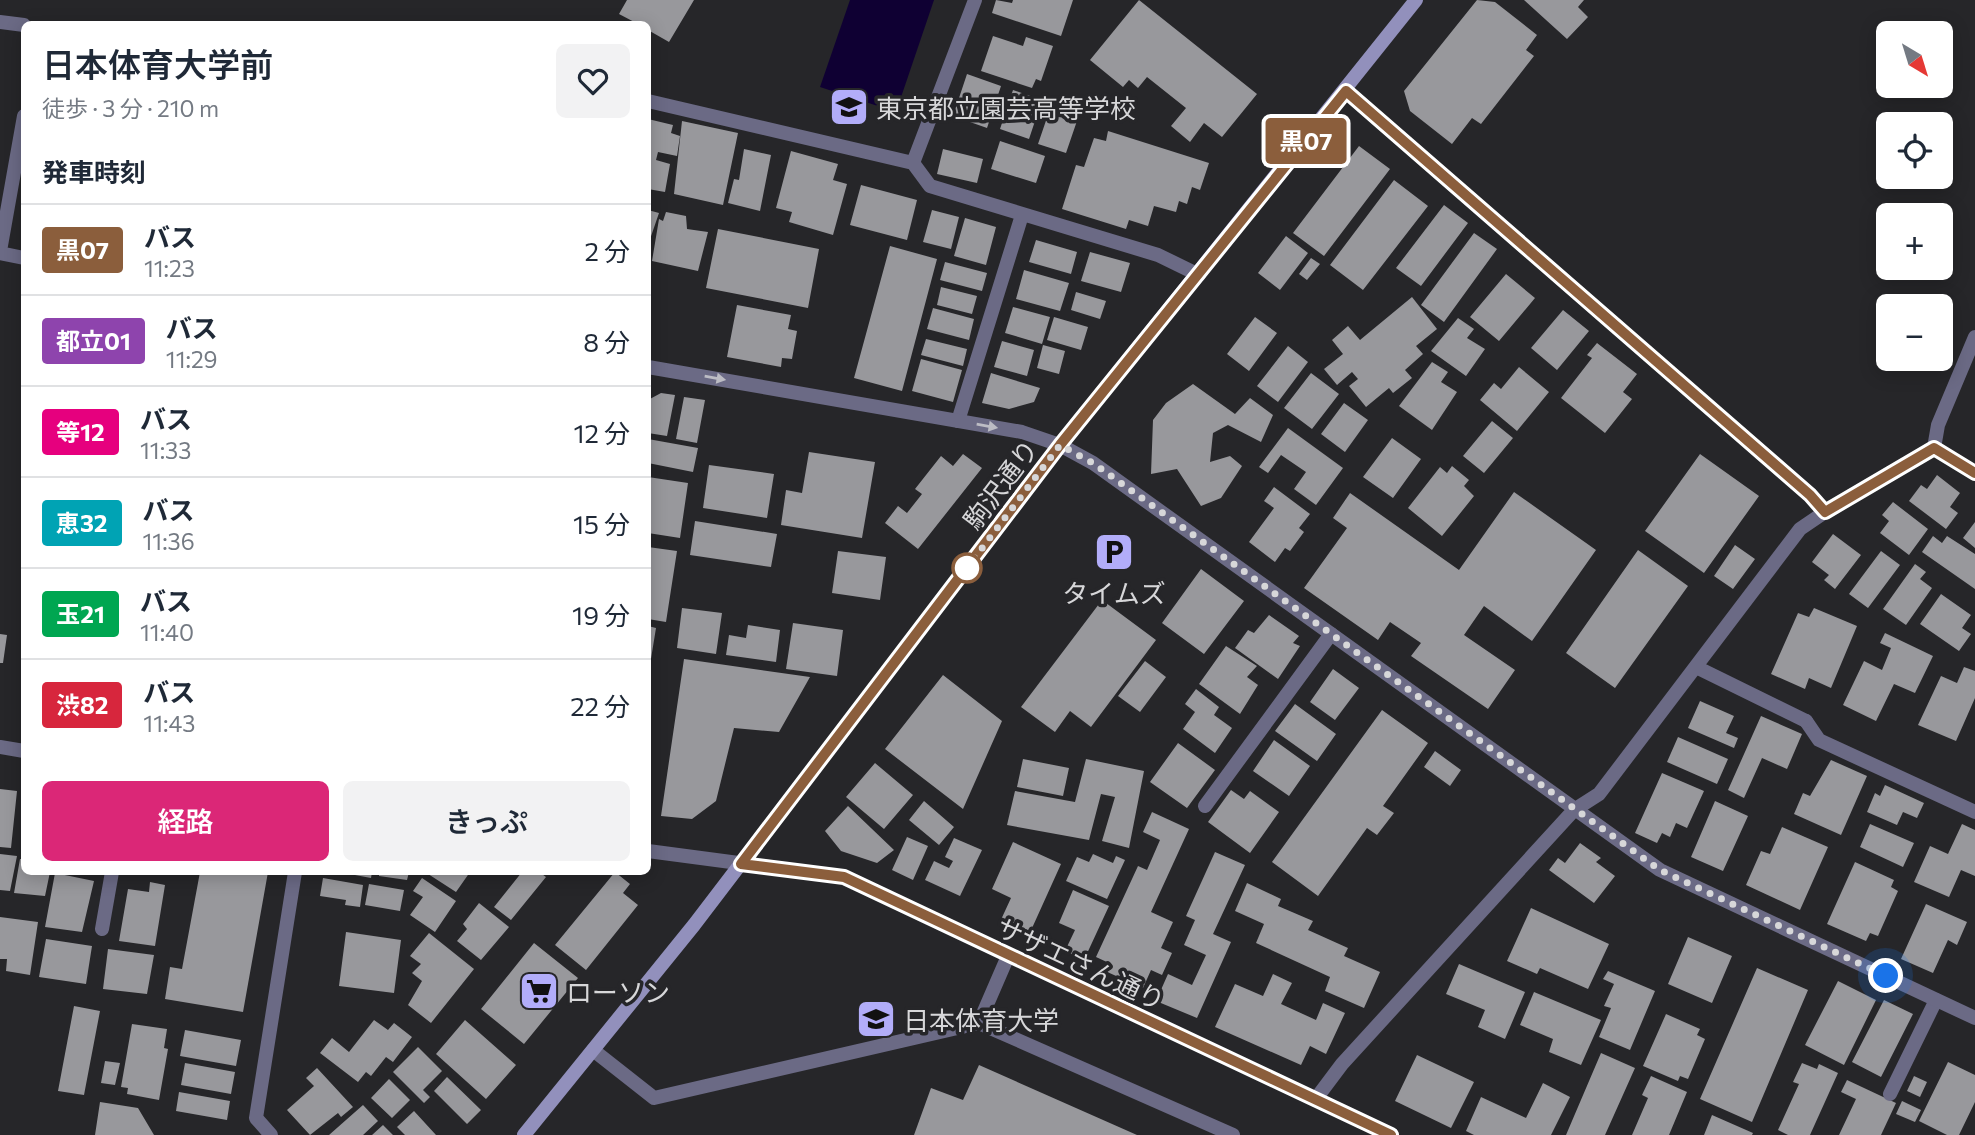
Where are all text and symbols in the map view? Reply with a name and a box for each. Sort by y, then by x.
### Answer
north arrow [1876,21,1953,98]
map controls [1876,21,1953,371]
text: 日本体育大学前 [42,43,273,84]
button: heart [556,44,630,118]
school or university icon: 東京都立園芸高等学校 [828,86,870,128]
place label: 東京都立園芸高等学校 [876,92,1136,123]
text: 徒歩 · 3 分 · 210 m [42,94,219,122]
button: locate [1876,112,1953,189]
line badge: 黒07 [1266,118,1346,164]
text: 黒07 [1280,126,1332,155]
text: 発車時刻 [42,156,146,187]
button: + [1876,203,1953,280]
text: バス [144,221,196,252]
text: 黒07 [56,235,109,264]
text: 2 分 [585,235,630,266]
text: 11:23 [144,254,195,282]
button: − [1876,294,1953,371]
text: バス [166,312,218,343]
text: 都立01 [56,326,131,355]
text: 8 分 [583,326,630,357]
text: 11:29 [166,345,218,373]
one-way arrow [704,373,726,384]
text: バス [140,403,192,434]
text: 等12 [56,417,105,446]
text: 12 分 [573,417,630,448]
one-way arrow [976,421,998,432]
street label: 駒沢通り [956,433,1044,535]
text: 11:33 [140,436,191,464]
text: バス [143,494,195,525]
text: 恵32 [56,508,108,537]
text: 15 分 [573,508,630,539]
text: 11:36 [143,527,195,555]
parking icon: タイムズ [1093,531,1135,573]
unlabelled marker [952,553,982,583]
place label: タイムズ [1062,577,1166,608]
text: バス [140,585,192,616]
text: 玉21 [56,599,105,628]
text: 19 分 [572,599,630,630]
text: 11:40 [140,618,194,646]
text: バス [143,676,195,707]
text: 渋82 [56,690,108,719]
text: 22 分 [570,690,630,721]
text: 11:43 [143,709,195,737]
button: 経路 [42,781,329,861]
button: きっぷ [343,781,630,861]
street label: サザエさん通り [992,910,1170,1016]
your location [1868,958,1903,993]
supermarket icon: ローソン [518,970,560,1012]
place label: ローソン [566,976,670,1007]
school or university icon: 日本体育大学 [855,998,897,1040]
place label: 日本体育大学 [903,1004,1059,1035]

